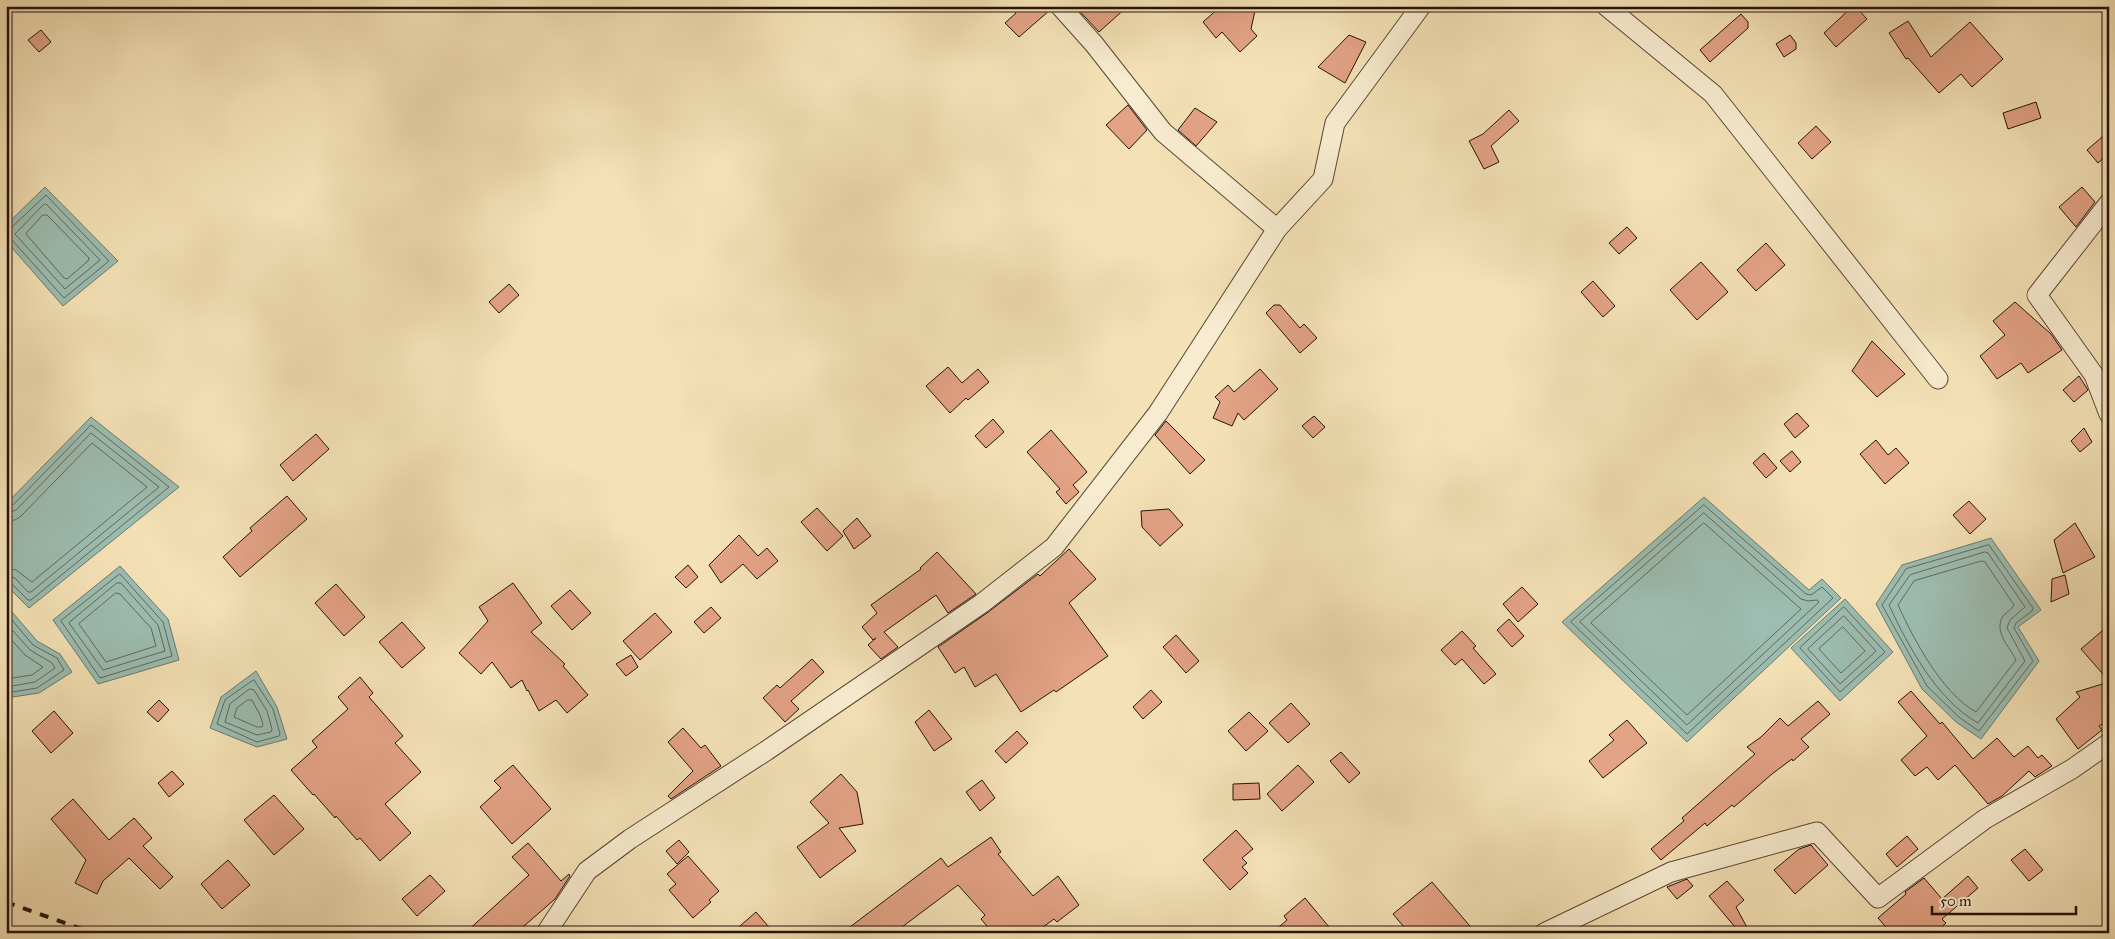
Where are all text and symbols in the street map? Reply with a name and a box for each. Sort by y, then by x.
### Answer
scale bar [1932,884,2076,916]
text: 50 m [1940,892,1972,910]

